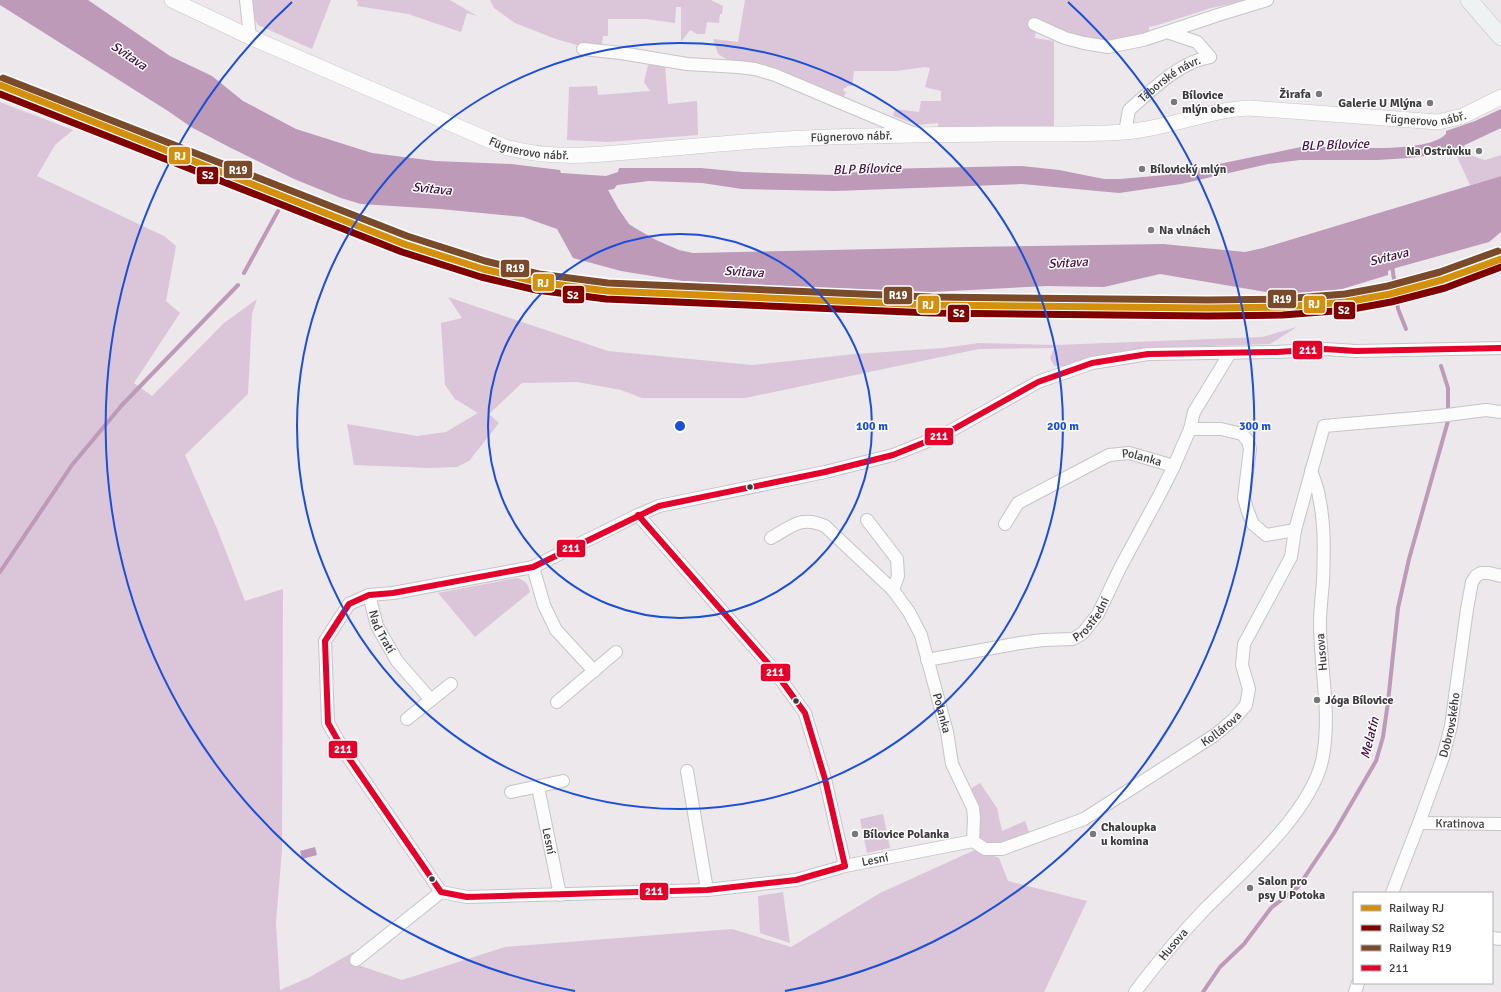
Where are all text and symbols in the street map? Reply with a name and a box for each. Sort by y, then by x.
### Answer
water label: Svitava [108,38,150,74]
street label: Táborské návr. [1135,52,1203,106]
place label: Žirafa [1279,87,1311,102]
place label: Bílovice mlýn obec [1182,88,1235,117]
marker: Žirafa [1314,89,1324,99]
place label: Galerie U Mlýna [1338,96,1422,111]
marker: Bílovice mlýn obec [1169,97,1179,107]
marker: Galerie U Mlýna [1425,98,1435,108]
street label: Fügnerovo nábř. [1384,108,1469,129]
street label: Fügnerovo nábř. [810,128,892,145]
street label: Fügnerovo nábř. [487,133,569,163]
water label: BLP Bílovice [1301,136,1371,154]
place label: Na Ostrůvku [1406,144,1471,159]
line badge: RJ [168,146,191,165]
marker: Na Ostrůvku [1474,146,1484,156]
text: RJ [174,150,186,163]
line badge: R19 [223,160,253,179]
water label: BLP Bílovice [833,160,903,178]
place label: Bílovický mlýn [1150,162,1227,177]
text: R19 [229,164,247,177]
marker: Bílovický mlýn [1137,164,1147,174]
line badge: S2 [196,166,219,185]
text: S2 [202,169,214,182]
water label: Svitava [411,179,453,199]
place label: Na vlnách [1159,223,1211,238]
marker: Na vlnách [1146,225,1156,235]
water label: Svitava [1368,244,1411,270]
water label: Svitava [1048,254,1089,272]
line badge: R19 [500,259,530,278]
text: R19 [506,262,524,275]
water label: Svitava [724,263,765,281]
line badge: RJ [532,273,555,292]
text: RJ [537,277,549,290]
line badge: S2 [562,285,585,304]
line badge: R19 [883,286,913,305]
text: S2 [567,289,579,302]
text: R19 [889,289,907,302]
line badge: R19 [1267,289,1297,309]
text: R19 [1273,293,1291,306]
line badge: RJ [917,295,940,314]
line badge: RJ [1303,295,1326,314]
text: RJ [1308,298,1320,311]
text: RJ [922,299,934,312]
line badge: S2 [1333,301,1356,320]
line badge: S2 [947,304,970,323]
text: S2 [1338,304,1350,317]
text: S2 [953,307,965,320]
line badge: 211 [1292,340,1323,360]
text: 211 [1299,344,1317,357]
centre of rings [673,419,687,433]
text: 100 m [856,419,888,434]
text: 200 m [1047,419,1079,434]
text: 300 m [1239,419,1271,434]
line badge: 211 [924,427,954,446]
text: 211 [930,430,948,443]
street label: Polanka [1121,446,1164,470]
unlabelled marker [745,482,755,492]
line badge: 211 [556,539,586,558]
text: 211 [562,542,580,555]
street label: Prostřední [1070,594,1113,645]
street label: Nad Tratí [366,608,399,657]
street label: Husova [1313,633,1331,671]
line badge: 211 [760,663,791,682]
text: 211 [766,666,784,679]
street label: Polanka [929,691,954,735]
street label: Dobrovského [1436,692,1463,759]
place label: Jóga Bílovice [1325,693,1394,708]
marker: Jóga Bílovice [1312,695,1322,705]
unlabelled marker [791,696,801,706]
street label: Kollárova [1198,708,1245,750]
water label: Melatín [1357,715,1383,761]
line badge: 211 [328,740,358,759]
text: 211 [334,743,352,756]
street label: Kratinova [1435,816,1485,831]
place label: Chaloupka u komina [1101,820,1156,849]
street label: Lesní [539,826,559,856]
place label: Bílovice Polanka [863,827,949,842]
marker: Bílovice Polanka [850,829,860,839]
marker: Chaloupka u komina [1088,829,1098,839]
street label: Lesní [860,850,890,870]
unlabelled marker [427,874,437,884]
place label: Salon pro psy U Potoka [1258,874,1325,903]
line badge: 211 [639,882,669,901]
marker: Salon pro psy U Potoka [1245,883,1255,893]
text: 211 [645,885,663,898]
legend [1353,892,1493,984]
text: Railway RJ [1389,901,1444,916]
text: Railway S2 [1389,921,1445,936]
street label: Husova [1155,925,1191,964]
text: Railway R19 [1389,941,1452,956]
text: 211 [1389,961,1408,976]

